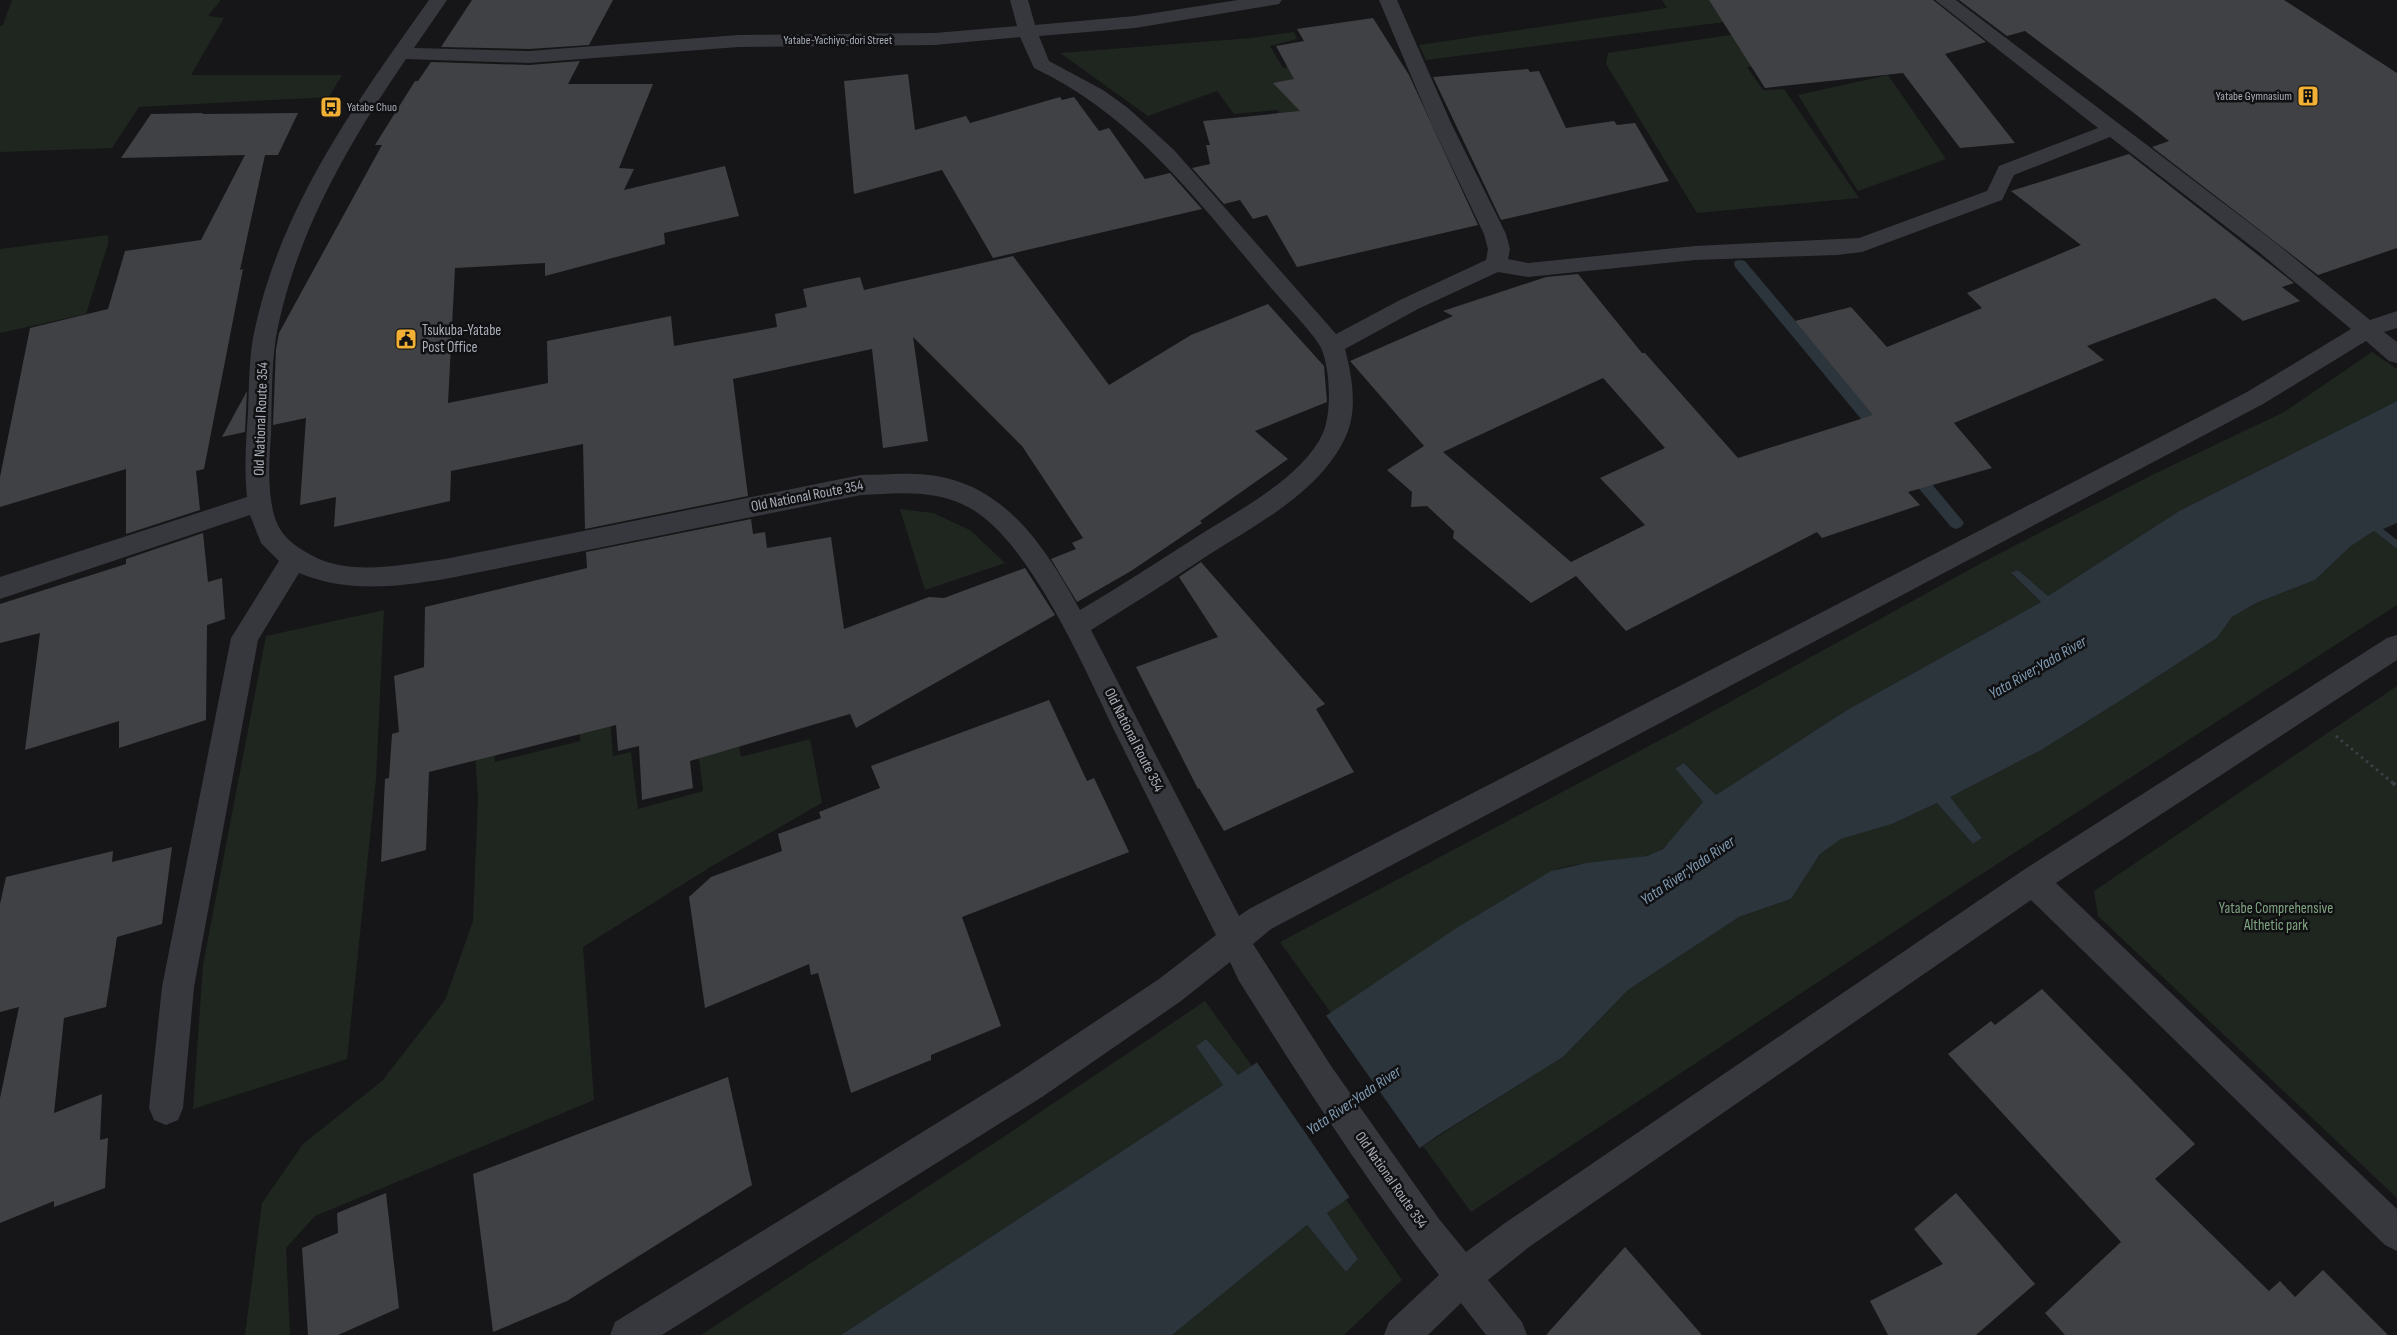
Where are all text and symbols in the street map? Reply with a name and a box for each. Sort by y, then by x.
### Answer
street label: Yatabe-Yachiyo-dori Street [784,33,893,48]
building icon: Yatabe Gymnasium [2296,84,2320,108]
place label: Yatabe Gymnasium [2216,89,2292,104]
bus stop icon: Yatabe Chuo [319,95,343,119]
place label: Yatabe Chuo [347,100,397,115]
place label: Tsukuba-Yatabe Post Office [422,321,501,357]
public building icon: Tsukuba-Yatabe Post Office [394,327,418,351]
street label: Old National Route 354 [250,362,272,476]
street label: Old National Route 354 [749,476,865,516]
water label: Yata River;Yada River [1986,632,2091,704]
street label: Old National Route 354 [1100,685,1168,795]
water label: Yata River;Yada River [1637,832,1739,910]
park label: Yatabe Comprehensive Althetic park [2219,899,2333,935]
water label: Yata River;Yada River [1303,1062,1405,1140]
street label: Old National Route 354 [1351,1128,1431,1232]

